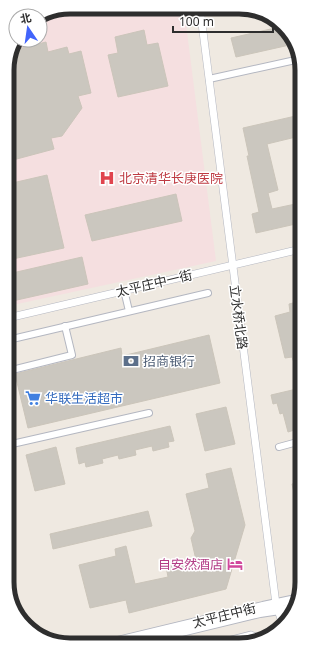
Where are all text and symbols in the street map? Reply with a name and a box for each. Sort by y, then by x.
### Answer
north arrow [8,8,48,48]
scale bar [173,8,273,34]
text: 北 [19,9,33,26]
text: 100 m [179,13,214,30]
hospital icon: 北京清华长庚医院 [98,169,116,187]
place label: 北京清华长庚医院 [119,169,223,187]
street label: 太平庄中一街 [114,265,194,301]
street label: 立水桥北路 [226,284,252,350]
bank icon: 招商银行 [122,352,140,370]
place label: 招商银行 [143,352,195,370]
supermarket icon: 华联生活超市 [24,389,42,407]
place label: 华联生活超市 [45,389,123,407]
place label: 自安然酒店 [158,555,223,573]
hotel icon: 自安然酒店 [226,555,244,573]
street label: 太平庄中街 [190,598,258,632]

